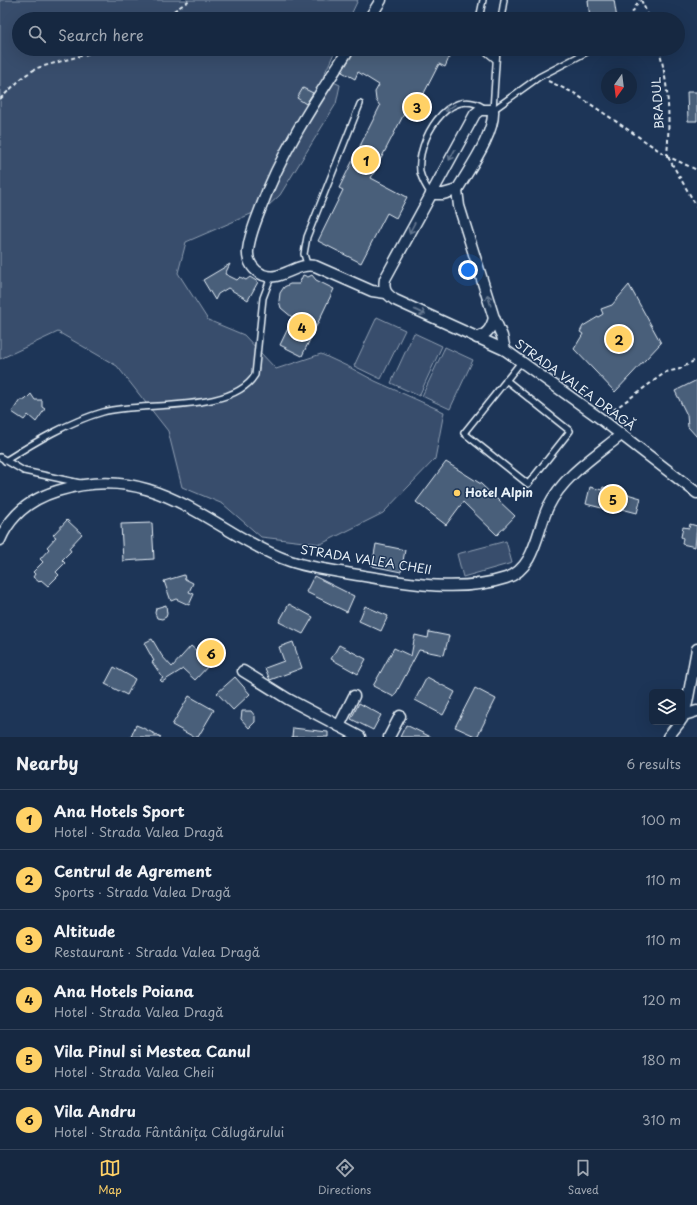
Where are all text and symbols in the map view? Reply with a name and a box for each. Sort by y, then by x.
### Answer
search box [12,12,685,56]
icon: search [26,23,48,45]
text: Search here [58,23,144,46]
north arrow [601,68,637,104]
street label: BRADUL [646,77,668,130]
pin: 3 [404,92,430,122]
one-way arrow [444,104,455,112]
pin: 1 [353,145,379,175]
one-way arrow [448,149,455,161]
one-way arrow [408,222,415,234]
your location [458,260,478,280]
one-way arrow [485,293,492,306]
one-way arrow [414,309,426,316]
pin: 4 [289,312,315,342]
pin: 2 [606,324,632,354]
street label: STRADA VALEA DRAGĂ [512,334,640,434]
place label: Hotel Alpin [465,483,533,501]
pin: 5 [600,484,626,514]
marker: Hotel Alpin [452,488,462,498]
street label: STRADA VALEA CHEII [299,540,433,578]
pin: 6 [198,638,224,668]
map controls [649,689,685,725]
button: layers [649,689,685,725]
text: Nearby [16,750,78,776]
text: 6 results [626,754,681,773]
text: Ana Hotels Sport [54,799,185,822]
text: 1 [26,810,32,829]
text: 100 m [641,810,681,829]
text: Hotel · Strada Valea Dragă [54,822,223,841]
text: Centrul de Agrement [54,859,212,882]
text: 2 [24,870,34,889]
text: 110 m [646,870,681,889]
text: Sports · Strada Valea Dragă [54,882,231,901]
text: Altitude [54,919,115,942]
text: 3 [25,930,33,949]
text: 110 m [646,930,681,949]
text: Restaurant · Strada Valea Dragă [54,942,260,961]
text: Ana Hotels Poiana [54,979,194,1002]
text: 4 [25,990,33,1009]
text: 120 m [642,990,681,1009]
text: Hotel · Strada Valea Dragă [54,1002,223,1021]
text: Vila Pinul si Mestea Canul [54,1039,250,1062]
text: 5 [25,1050,33,1069]
text: 180 m [642,1050,681,1069]
text: Hotel · Strada Valea Cheii [54,1062,214,1081]
text: Vila Andru [54,1099,136,1122]
text: 6 [24,1110,34,1129]
text: 310 m [642,1110,681,1129]
text: Hotel · Strada Fântânița Călugărului [54,1122,284,1141]
tab: Map [98,1157,122,1198]
tab: Directions [318,1157,371,1198]
tab: Saved [568,1157,599,1198]

